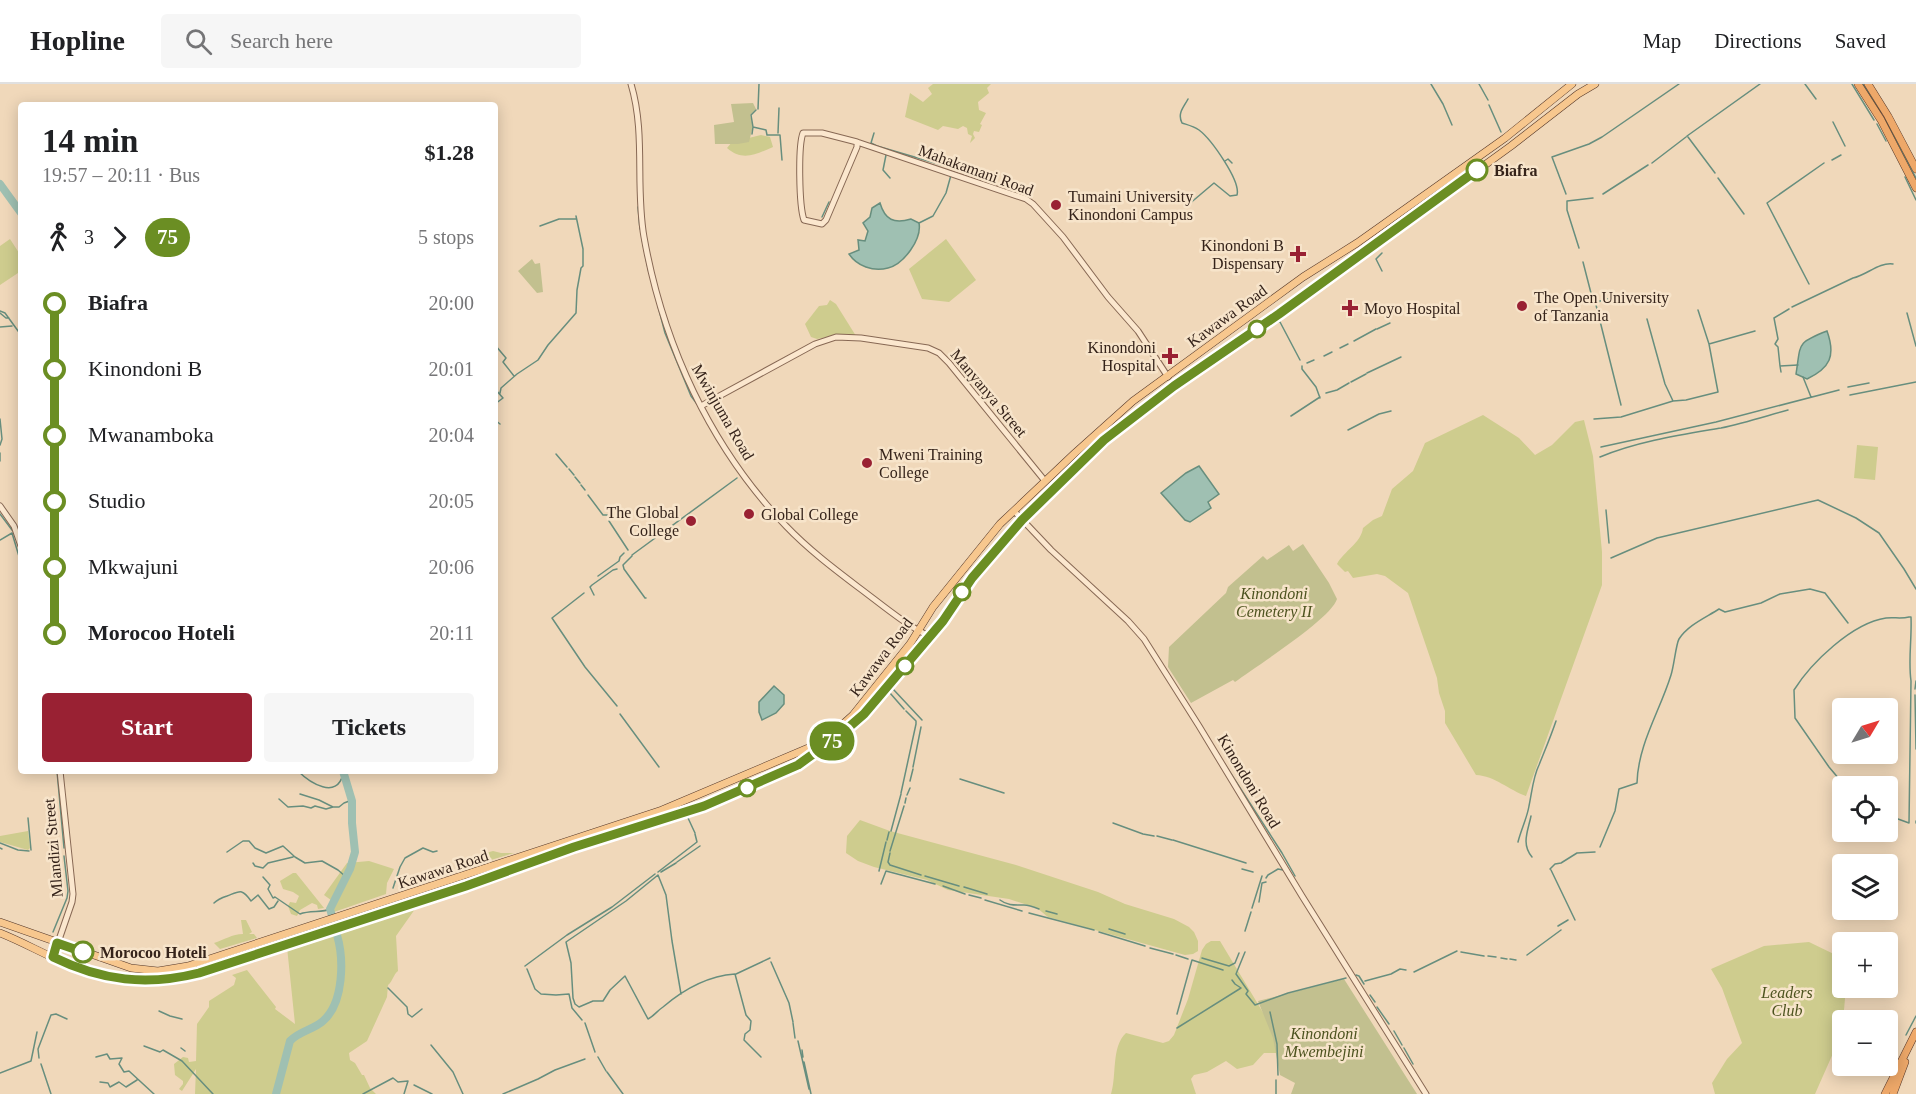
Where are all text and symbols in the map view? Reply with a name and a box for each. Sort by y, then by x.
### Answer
search box [161,14,581,68]
text: Hopline [30,25,125,56]
icon: search [182,25,215,58]
text: Search here [230,28,333,53]
text: Map [1643,29,1681,53]
text: Directions [1714,29,1802,53]
text: Saved [1835,29,1886,53]
text: 14 min [42,123,138,159]
text: $1.28 [425,140,474,165]
street label: Mahakamani Road [916,141,1036,199]
marker: Biafra [1466,159,1488,181]
place label: Biafra [1494,162,1538,179]
text: 19:57 – 20:11 · Bus [42,164,200,186]
place label: Tumaini University Kinondoni Campus [1068,188,1193,224]
marker: Tumaini University Kinondoni Campus [1049,198,1063,212]
icon: walk [42,221,75,254]
icon: forward [103,221,136,254]
text: 75 [157,225,178,249]
text: 3 [84,226,94,248]
text: 5 stops [418,226,474,248]
place label: Kinondoni B Dispensary [1201,237,1284,273]
marker: Kinondoni B Dispensary [1289,245,1307,263]
street label: Kawawa Road [1184,282,1270,350]
place label: The Open University of Tanzania [1534,289,1669,324]
text: Biafra [88,290,148,315]
text: 20:00 [428,292,474,314]
marker: Moyo Hospital [1341,299,1359,317]
marker: The Open University of Tanzania [1515,299,1529,313]
place label: Moyo Hospital [1364,300,1461,318]
unlabelled marker [1248,320,1266,338]
place label: Kinondoni Hospital [1088,339,1157,375]
street label: Manyanya Street [947,346,1031,441]
marker: Kinondoni Hospital [1161,347,1179,365]
text: Kinondoni B [88,356,202,381]
text: 20:01 [428,358,474,380]
street label: Mwinjuma Road [688,361,757,464]
text: Mwanamboka [88,422,214,447]
text: 20:04 [428,424,474,446]
place label: Mweni Training College [879,446,983,482]
marker: Mweni Training College [860,456,874,470]
text: Studio [88,488,145,513]
text: 20:05 [428,490,474,512]
place label: The Global College [607,504,680,540]
place label: Global College [761,506,858,524]
marker: Global College [742,507,756,521]
marker: The Global College [684,514,698,528]
text: Mkwajuni [88,554,178,579]
text: 20:06 [428,556,474,578]
unlabelled marker [953,583,971,601]
park label: Kinondoni Cemetery II [1236,585,1313,621]
street label: Kawawa Road [846,614,916,700]
text: Morocoo Hoteli [88,620,235,645]
text: 20:11 [429,622,474,644]
unlabelled marker [896,657,914,675]
button: Start [42,693,252,762]
button: Tickets [264,693,474,762]
north arrow [1832,698,1898,764]
map controls [1832,698,1898,1076]
line badge: 75 [805,722,859,760]
text: 75 [822,729,843,753]
street label: Kinondoni Road [1214,731,1284,831]
button: locate [1832,776,1898,842]
unlabelled marker [738,779,756,797]
street label: Mlandizi Street [40,797,66,898]
street label: Kawawa Road [396,846,490,892]
button: layers [1832,854,1898,920]
button: + [1832,932,1898,998]
marker: Morocoo Hoteli [72,941,94,963]
place label: Morocoo Hoteli [100,944,207,961]
park label: Leaders Club [1760,984,1813,1019]
button: − [1832,1010,1898,1076]
park label: Kinondoni Mwembejini [1283,1025,1364,1061]

